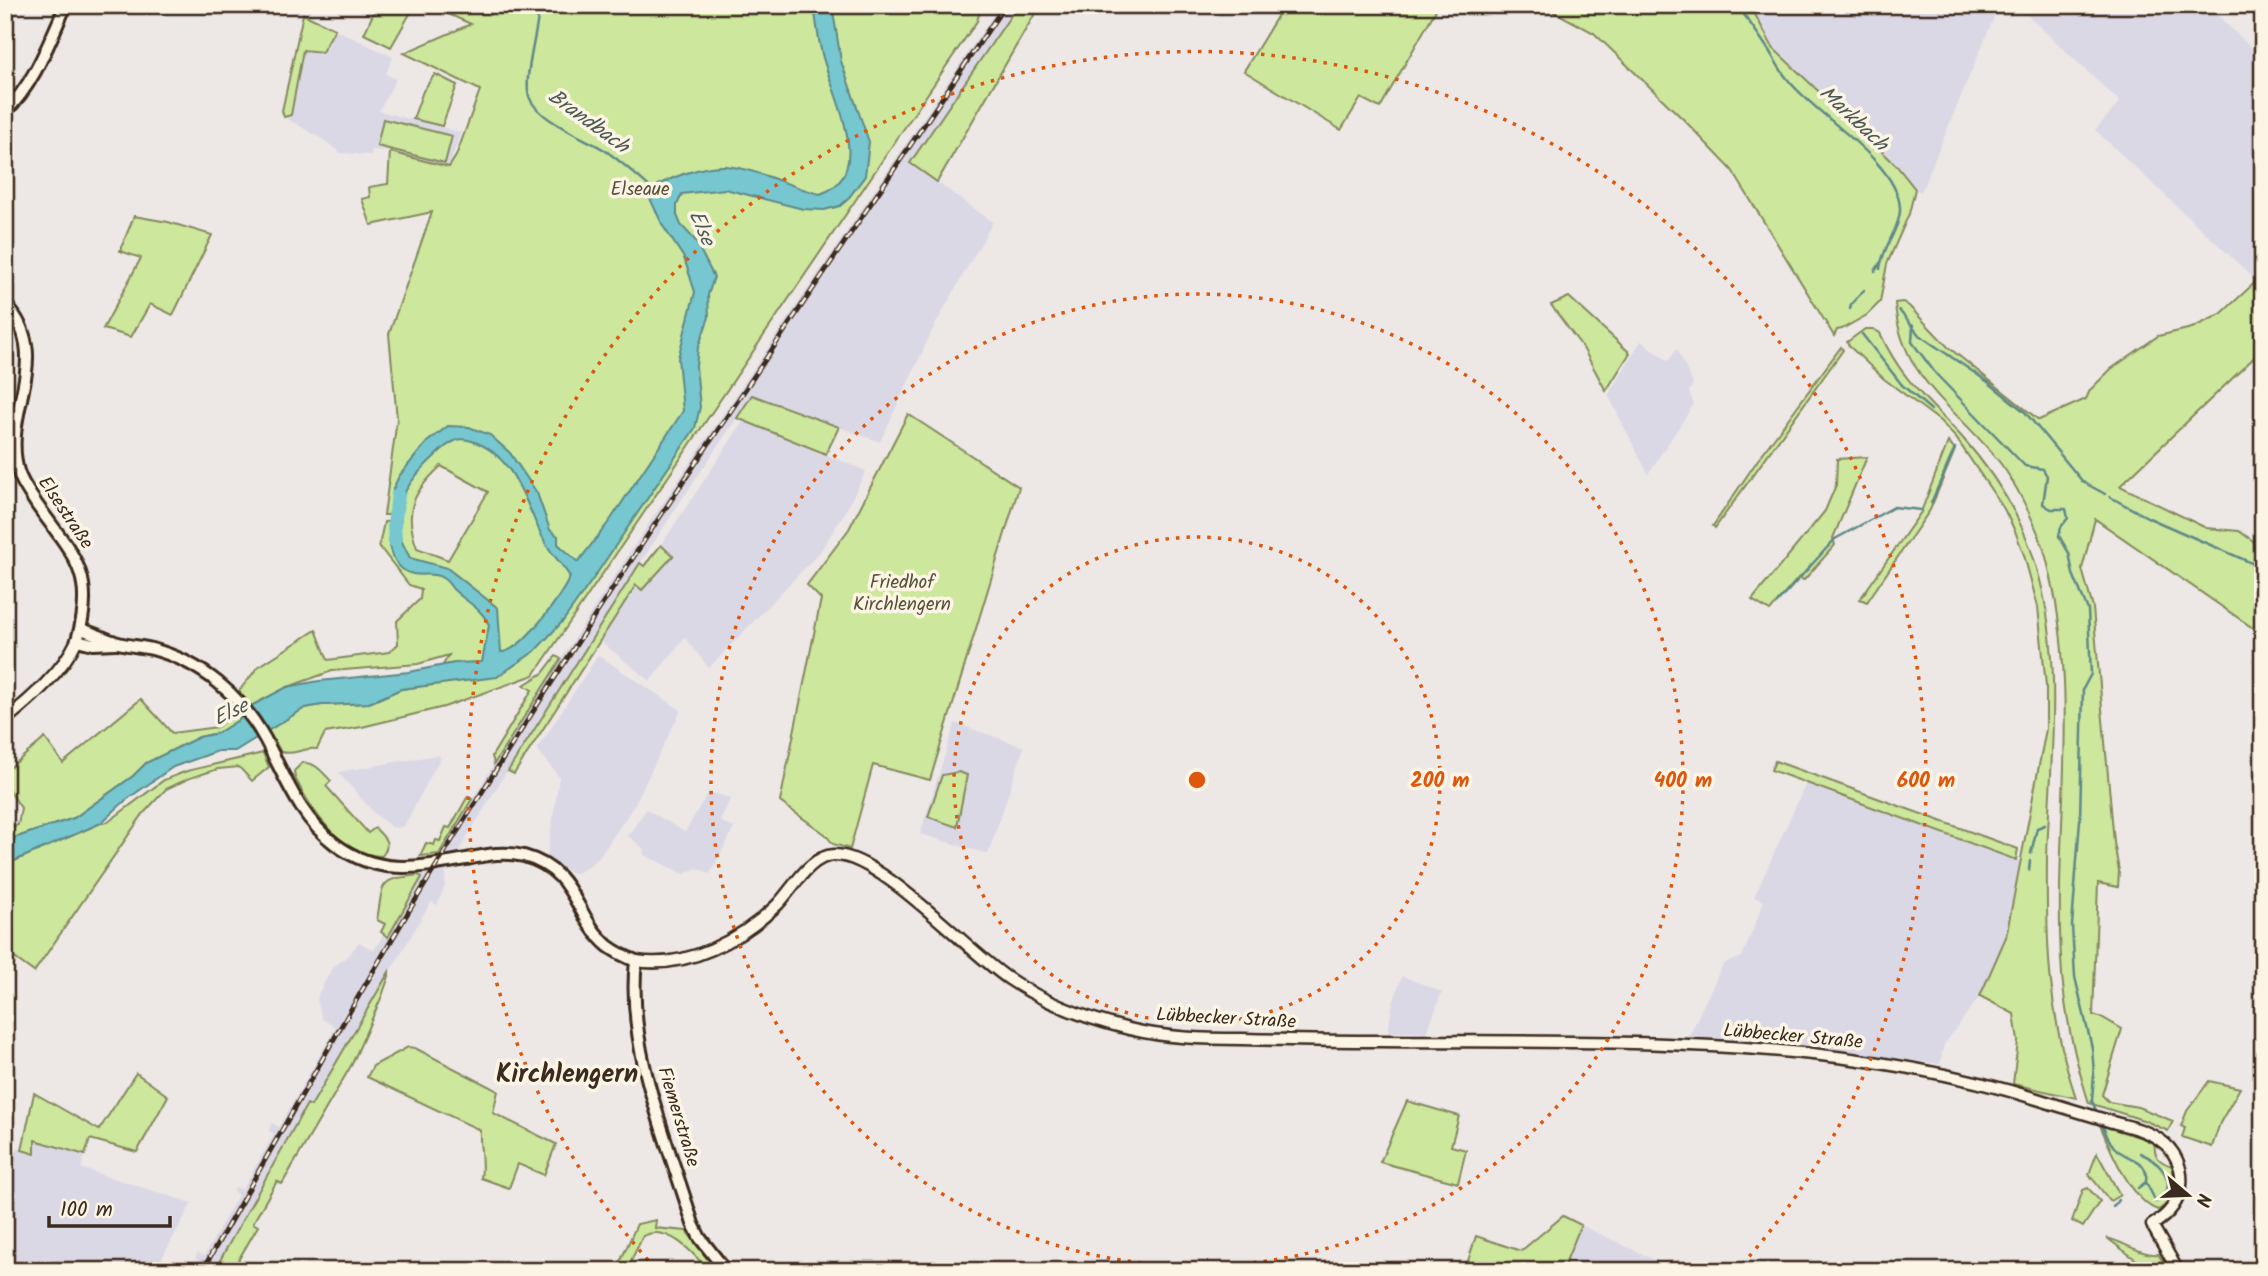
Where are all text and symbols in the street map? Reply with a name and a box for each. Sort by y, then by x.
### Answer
water label: Markbach [1811,78,1896,161]
water label: Brandbach [541,81,637,164]
park label: Elseaue [610,175,670,205]
water label: Else [679,205,724,253]
street label: Elsestraße [29,470,101,556]
park label: Friedhof Kirchlengern [853,568,951,620]
water label: Else [208,689,257,736]
text: 200 m [1410,765,1470,798]
text: 400 m [1654,765,1712,798]
text: 600 m [1897,765,1955,798]
centre of rings [1185,768,1209,792]
street label: Lübbecker Straße [1155,1000,1297,1038]
street label: Lübbecker Straße [1722,1016,1865,1058]
district label: Kirchlengern [496,1054,638,1096]
street label: Fiemerstraße [649,1063,708,1171]
north arrow [2152,1160,2222,1230]
scale bar [49,1185,170,1229]
text: N [2186,1189,2218,1210]
text: 100 m [60,1194,113,1227]

